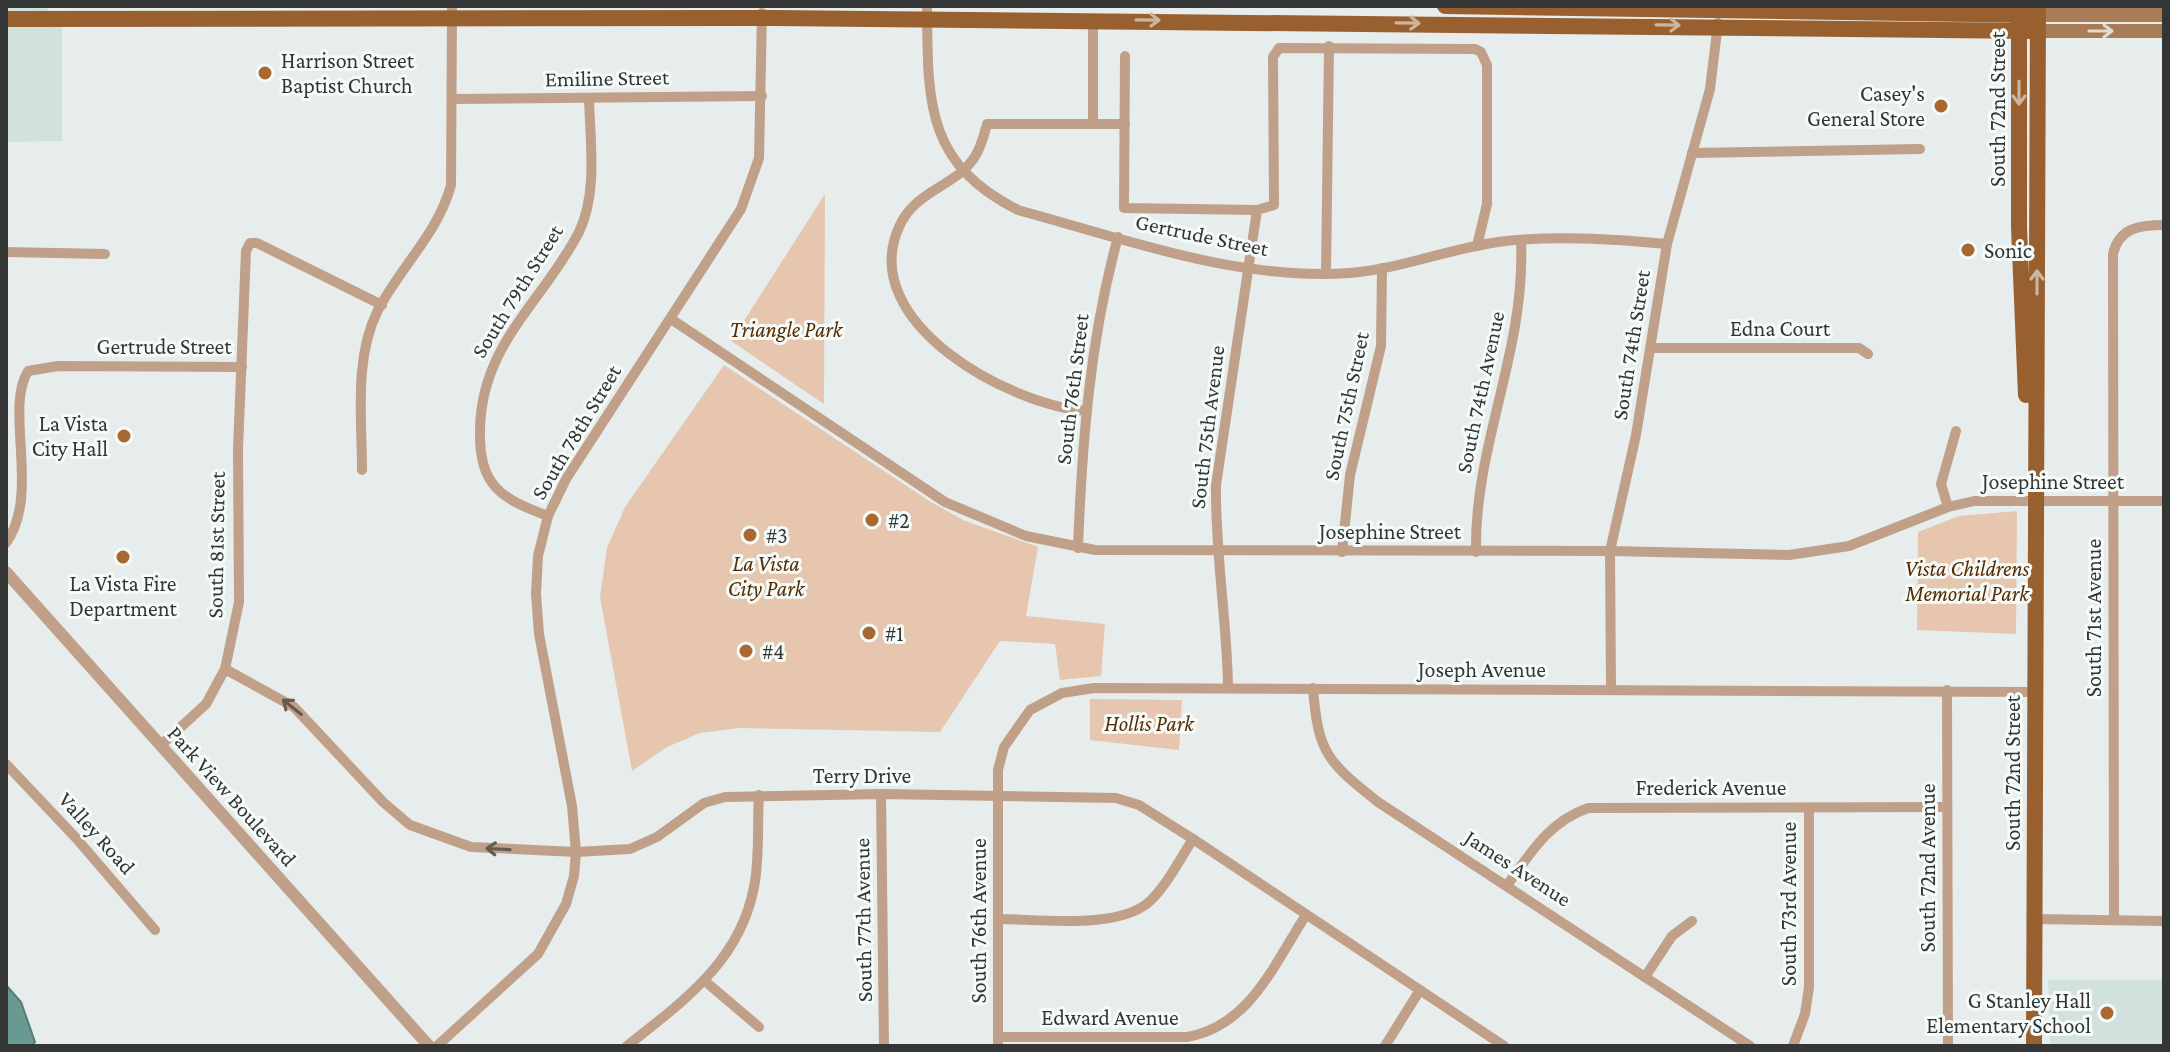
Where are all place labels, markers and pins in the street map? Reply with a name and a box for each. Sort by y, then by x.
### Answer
place label: Harrison Street Baptist Church [281,48,415,98]
marker: Harrison Street Baptist Church [256,64,274,82]
place label: Casey's General Store [1807,81,1925,131]
marker: Casey's General Store [1932,97,1950,115]
place label: Sonic [1984,238,2032,263]
marker: Sonic [1959,241,1977,259]
place label: La Vista City Hall [32,411,108,461]
marker: La Vista City Hall [115,427,133,445]
place label: #2 [888,508,910,533]
marker: #2 [863,511,881,529]
place label: #3 [766,523,788,548]
marker: #3 [741,526,759,544]
marker: La Vista Fire Department [114,548,132,566]
place label: La Vista Fire Department [69,571,178,621]
place label: #1 [885,621,904,646]
marker: #1 [860,624,878,642]
place label: #4 [762,639,785,664]
marker: #4 [737,642,755,660]
place label: G Stanley Hall Elementary School [1926,988,2091,1038]
marker: G Stanley Hall Elementary School [2098,1004,2116,1022]

